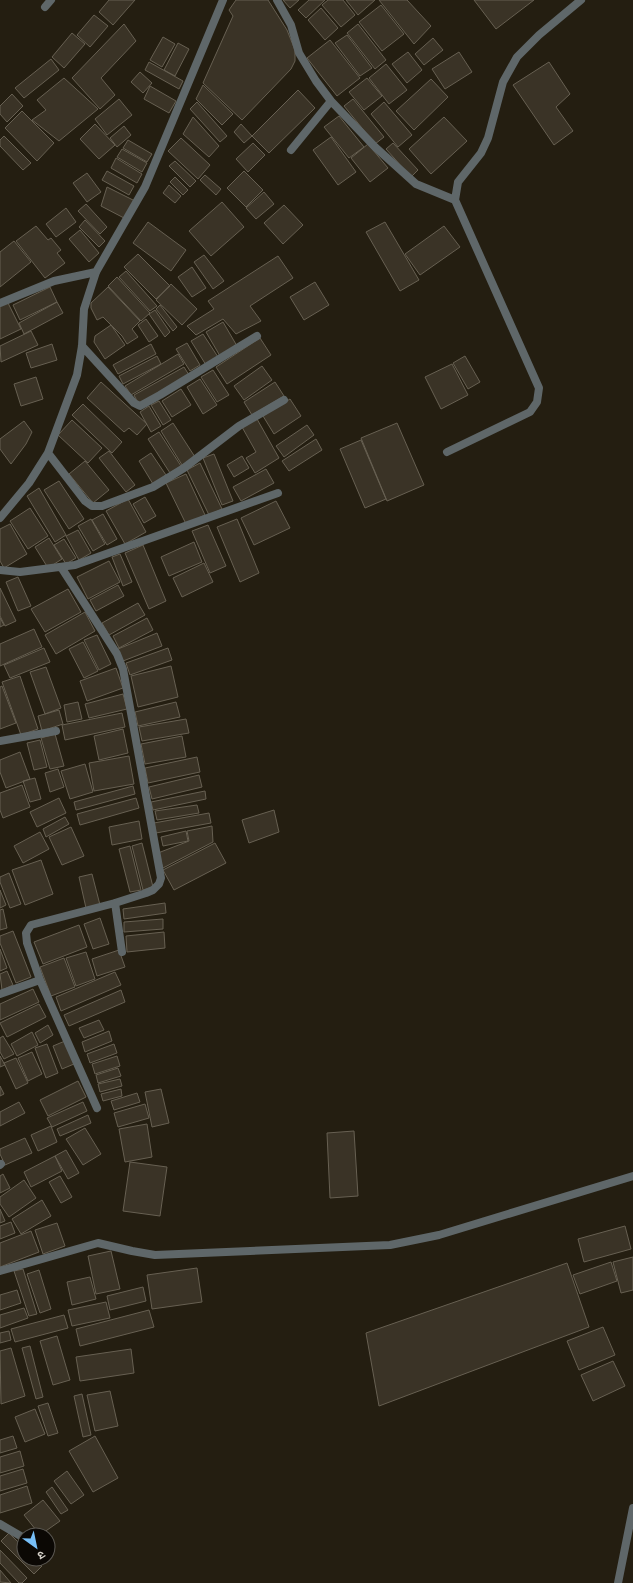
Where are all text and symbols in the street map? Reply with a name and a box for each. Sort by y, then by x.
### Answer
north arrow [16,1527,56,1567]
text: उ [34,1548,47,1562]

